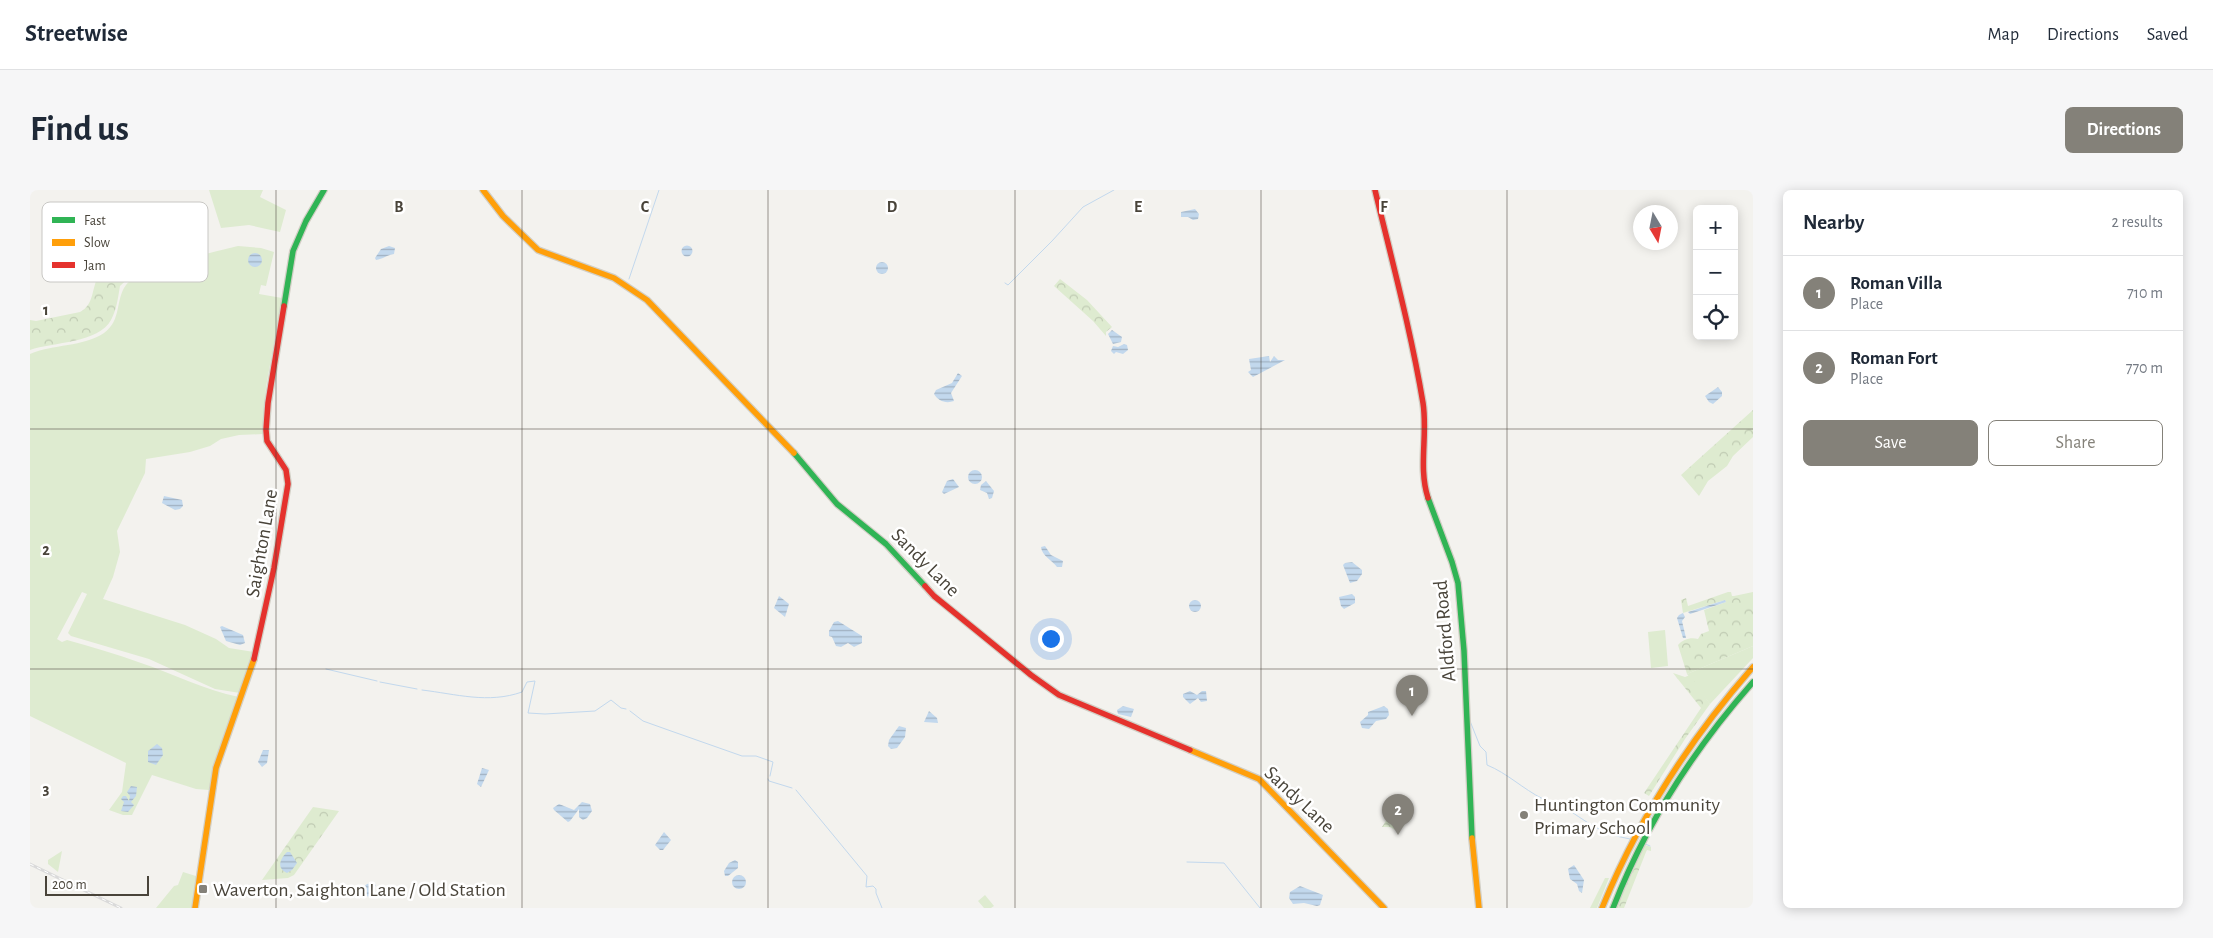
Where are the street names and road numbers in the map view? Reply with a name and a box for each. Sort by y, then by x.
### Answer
street label: Saighton Lane [243,488,281,599]
street label: Sandy Lane [887,525,963,601]
street label: Aldford Road [1431,579,1459,683]
street label: Sandy Lane [1261,763,1338,837]

